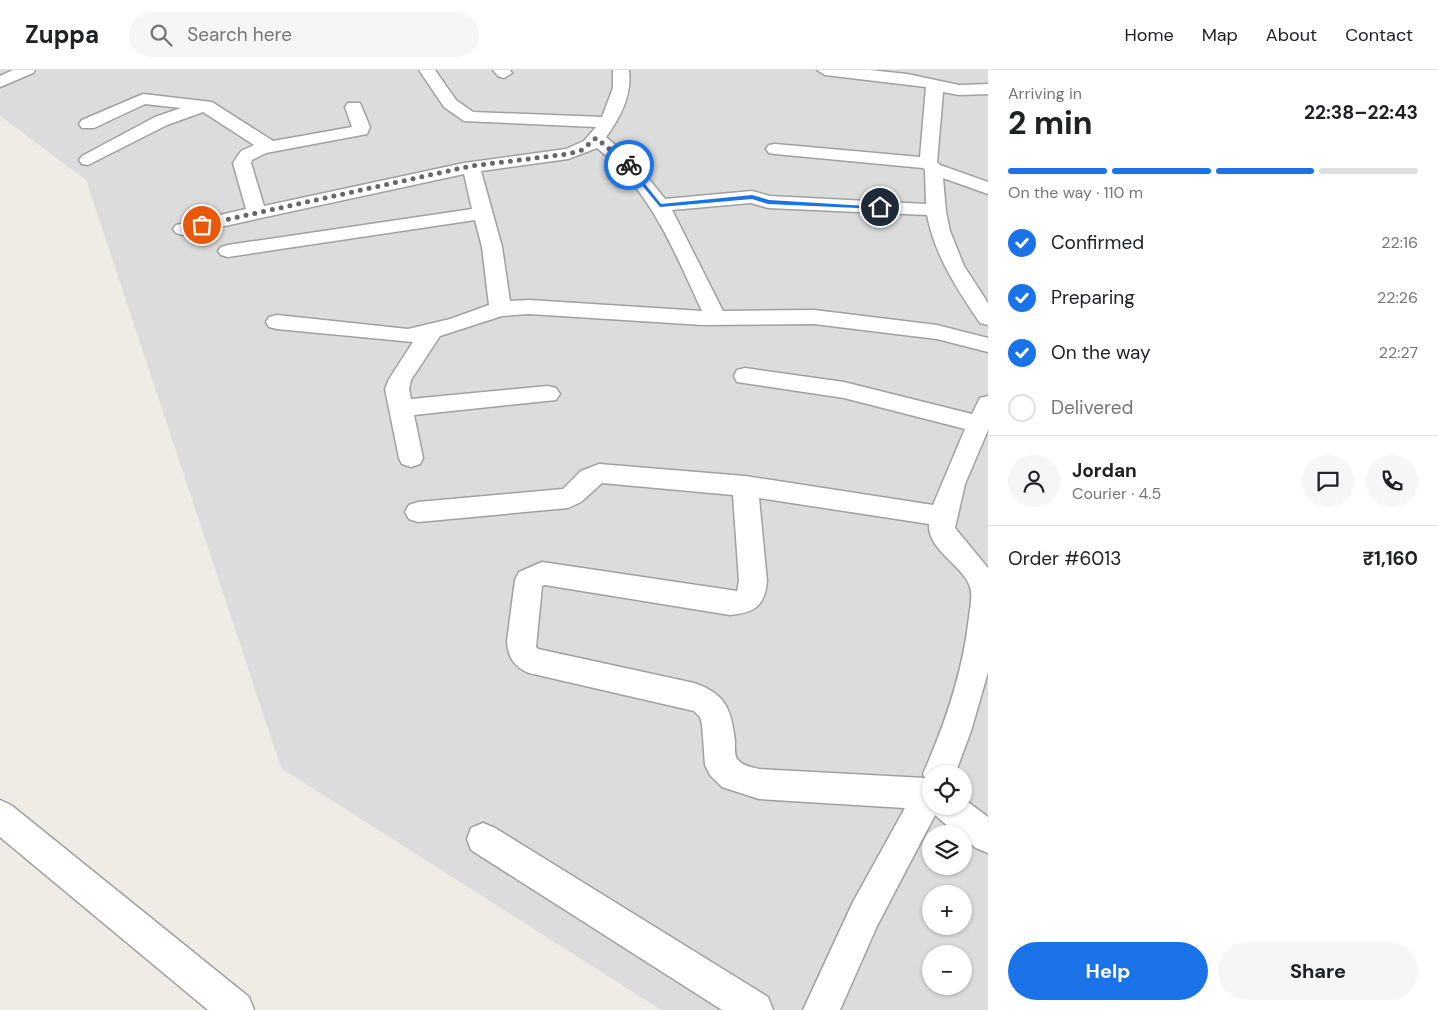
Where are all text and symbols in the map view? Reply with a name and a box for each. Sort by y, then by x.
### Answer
search box [129,12,479,57]
text: Zuppa [25,19,99,50]
icon: search [147,21,175,49]
text: Search here [187,22,292,47]
text: Home [1124,23,1174,47]
text: Map [1202,23,1238,47]
text: About [1266,23,1317,47]
text: Contact [1345,23,1413,47]
text: Arriving in [1008,83,1082,104]
text: 22:38–22:43 [1304,100,1418,125]
text: 2 min [1008,102,1093,144]
courier [604,140,654,190]
icon: bike [615,151,643,179]
text: On the way · 110 m [1008,182,1143,203]
pin [859,186,901,228]
icon: home [866,193,894,221]
pin [181,204,223,246]
icon: bag [188,211,216,239]
icon: check [1008,229,1036,257]
text: Confirmed [1051,230,1144,255]
text: 22:16 [1381,232,1418,253]
icon: check [1008,284,1036,312]
text: Preparing [1051,285,1135,310]
text: 22:26 [1377,287,1418,308]
icon: check [1008,339,1036,367]
text: On the way [1051,340,1151,365]
text: 22:27 [1379,342,1418,363]
text: Delivered [1051,395,1133,420]
button: person [1008,455,1060,507]
button: chat [1302,455,1354,507]
button: phone [1366,455,1418,507]
text: Jordan [1072,458,1137,483]
text: Courier · 4.5 [1072,483,1161,504]
text: Order #6013 [1008,546,1122,571]
text: ₹1,160 [1362,546,1418,571]
map controls [922,765,972,995]
button: locate [922,765,972,815]
button: layers [922,825,972,875]
button: + [922,885,972,935]
button: Help [1008,942,1208,1000]
button: Share [1218,942,1418,1000]
button: − [922,945,972,995]

